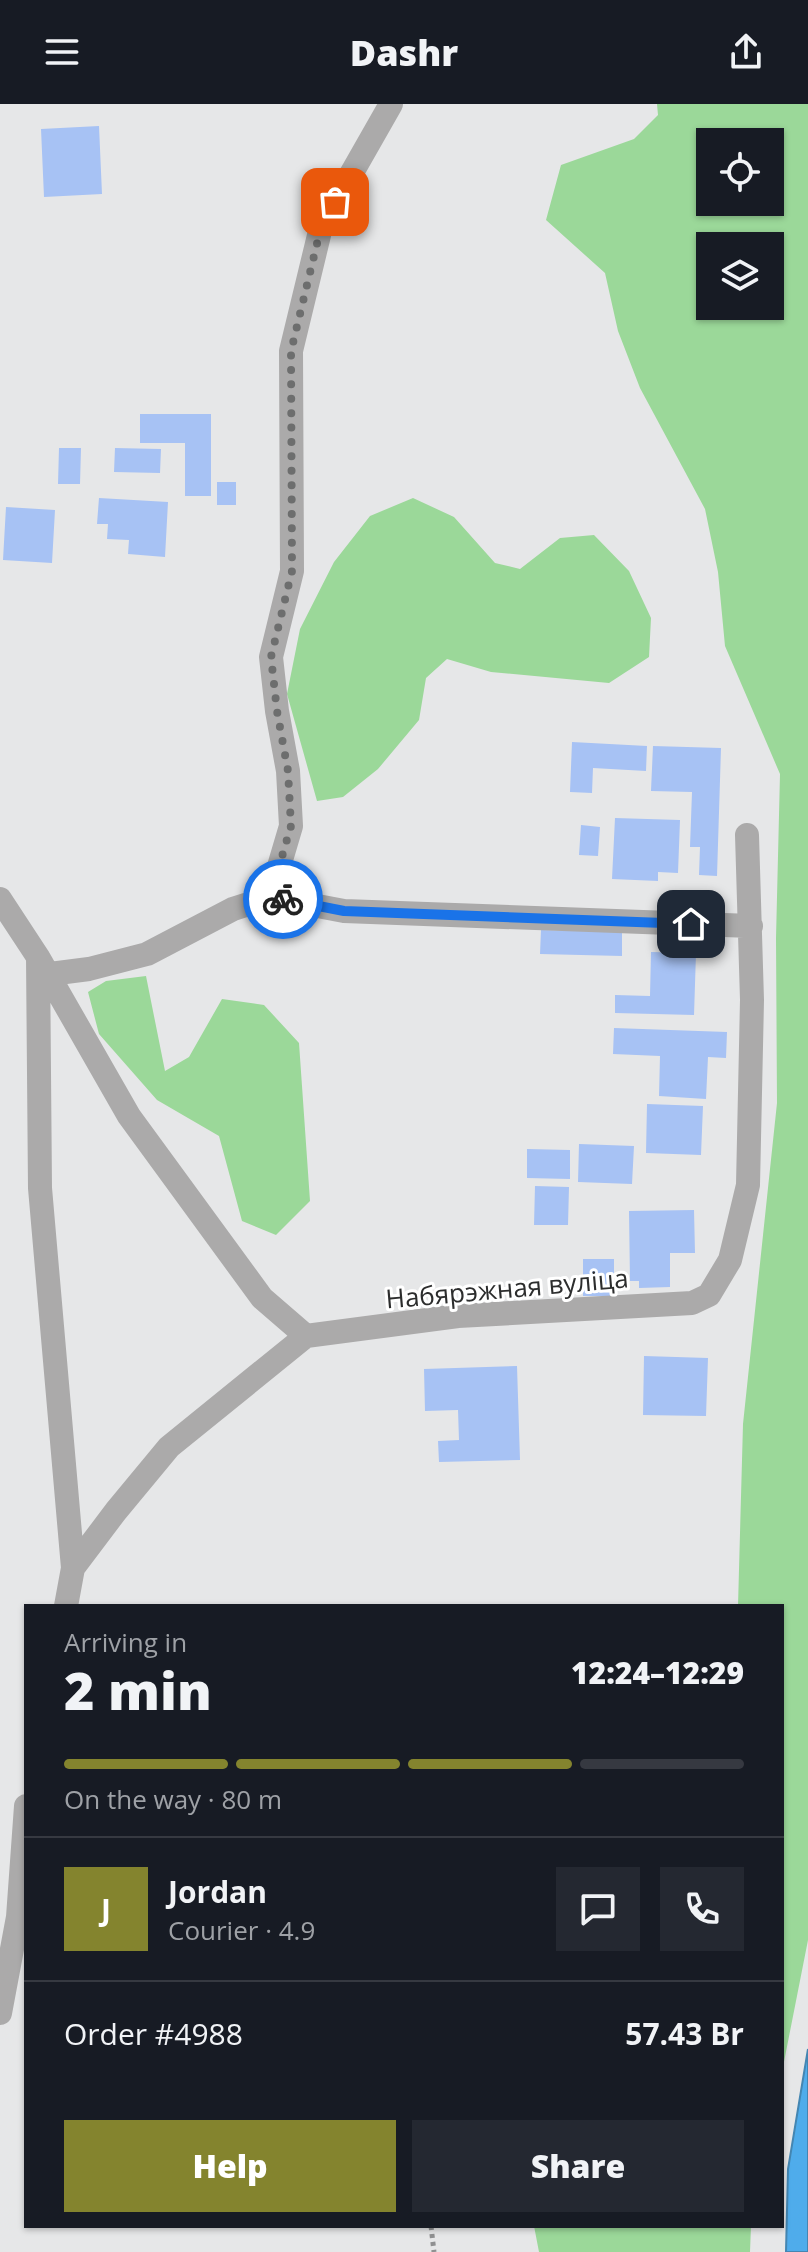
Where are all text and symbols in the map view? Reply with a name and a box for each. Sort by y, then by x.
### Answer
text: Dashr [350,28,458,77]
icon: menu [40,30,84,74]
icon: share [724,30,768,74]
map controls [696,128,784,320]
button: locate [696,128,784,216]
pin [301,168,369,236]
icon: bag [313,180,357,224]
button: layers [696,232,784,320]
courier [243,859,323,939]
icon: bike [261,877,305,921]
pin [657,890,725,958]
icon: home [669,902,713,946]
street label: Набярэжная вуліца [384,1259,630,1317]
text: Arriving in [64,1624,187,1660]
text: 12:24–12:29 [571,1652,744,1693]
text: 2 min [64,1654,212,1725]
text: On the way · 80 m [64,1781,282,1817]
button: chat [556,1867,640,1951]
button: phone [660,1867,744,1951]
text: Jordan [168,1871,267,1912]
text: J [101,1889,111,1930]
text: Courier · 4.9 [168,1912,315,1948]
text: Order #4988 [64,2013,243,2054]
text: 57.43 Br [625,2013,744,2054]
button: Help [64,2120,396,2212]
button: Share [412,2120,744,2212]

